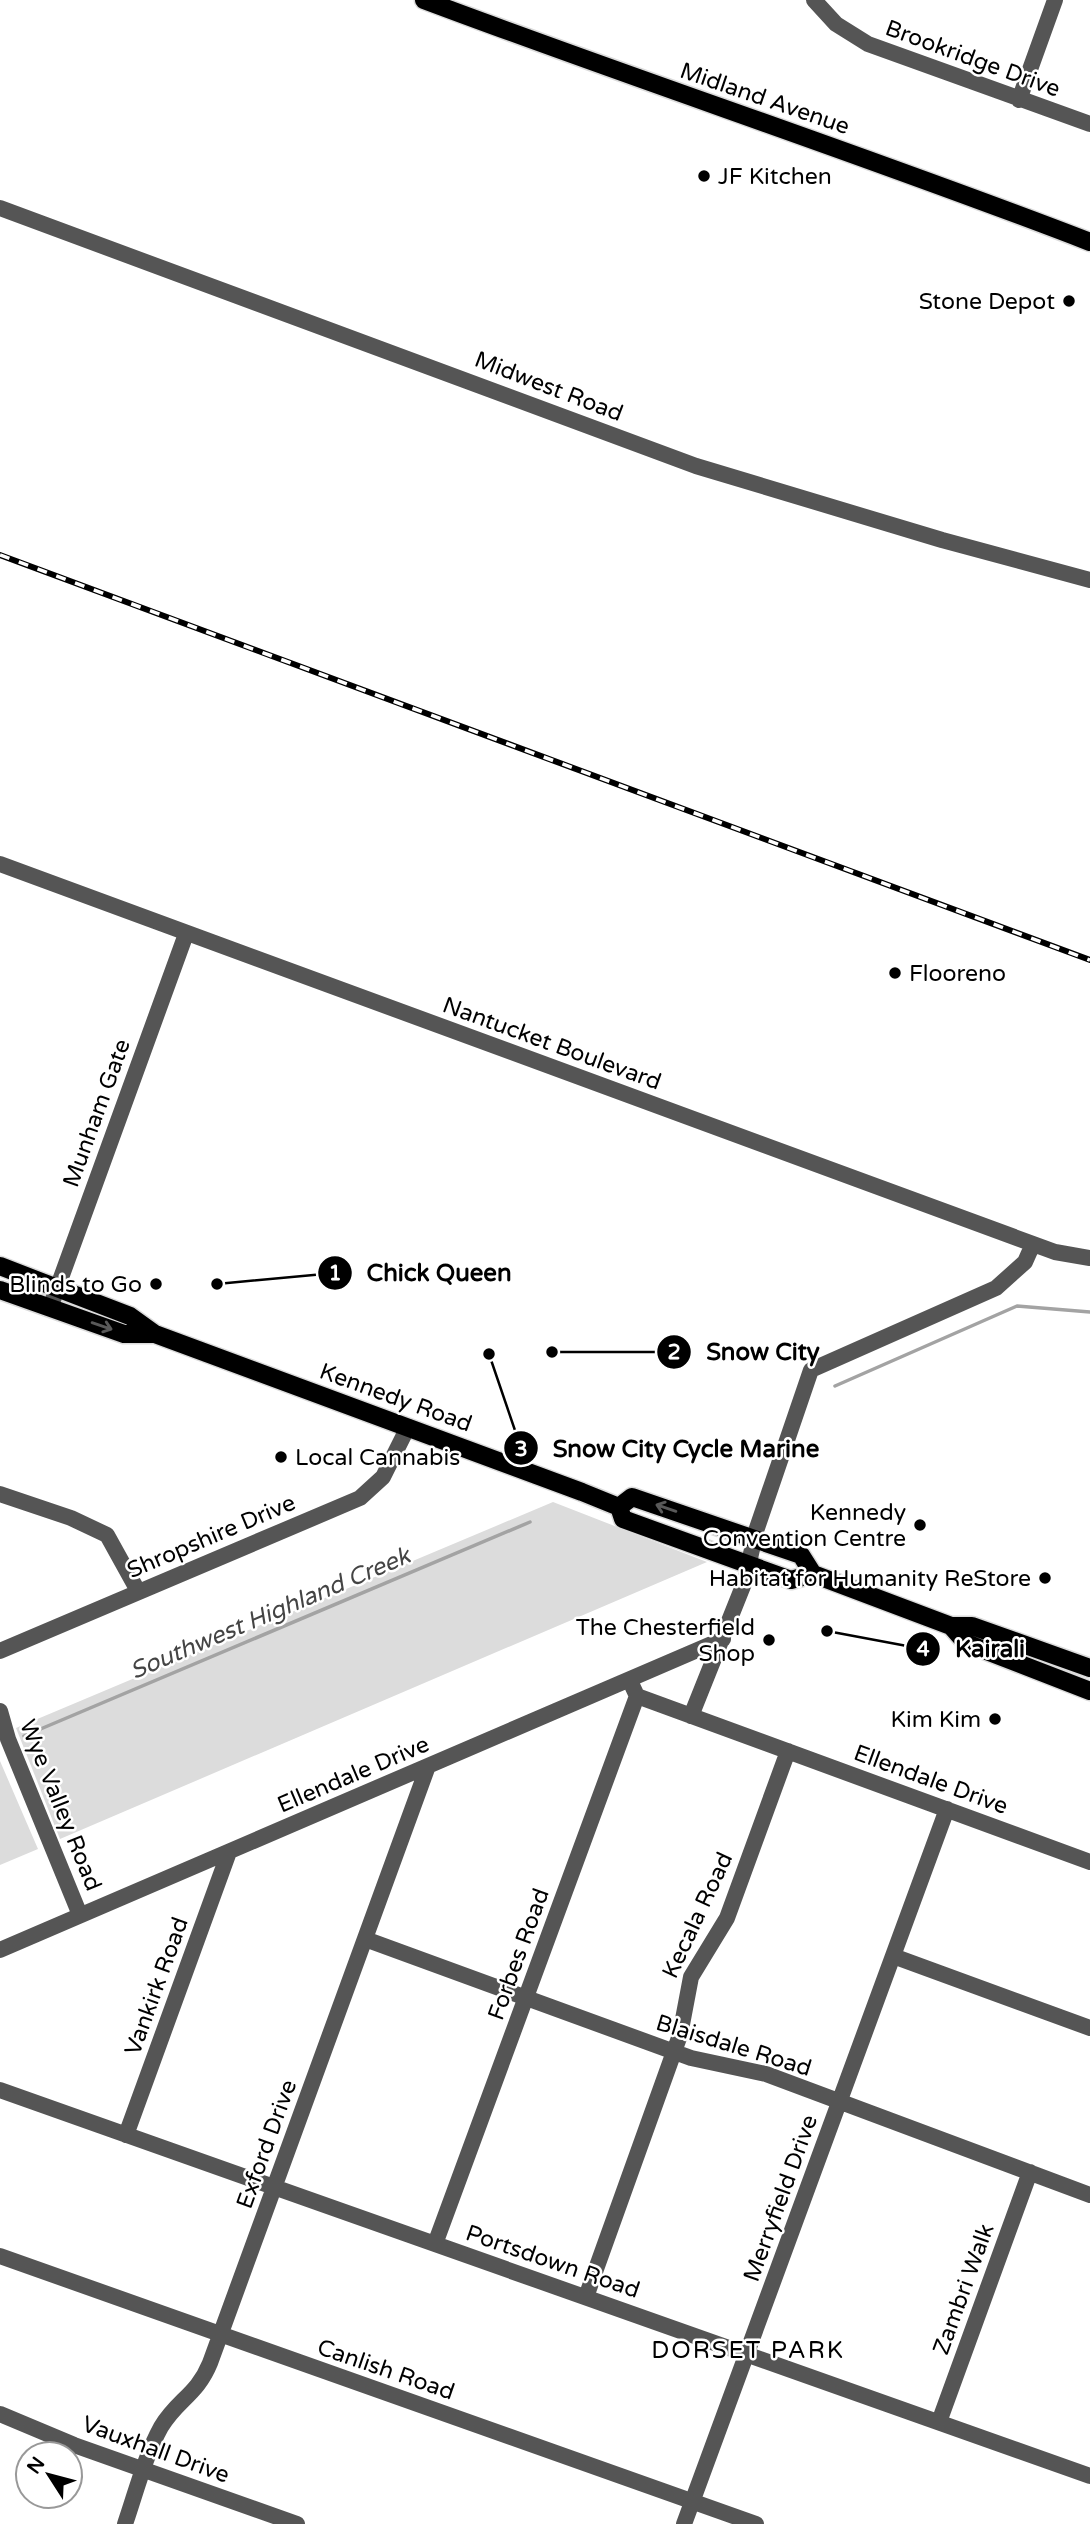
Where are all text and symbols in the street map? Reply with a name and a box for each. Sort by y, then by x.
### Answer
street label: Brookridge Drive [881,14,1064,104]
street label: Midland Avenue [676,57,853,141]
place label: JF Kitchen [718,163,832,191]
marker: JF Kitchen [696,168,712,184]
place label: Stone Depot [919,288,1055,316]
marker: Stone Depot [1061,293,1077,309]
street label: Midwest Road [470,346,627,428]
place label: Flooreno [909,960,1006,988]
marker: Flooreno [887,965,903,981]
street label: Nantucket Boulevard [438,991,665,1097]
street label: Munham Gate [57,1035,137,1191]
callout: Chick Queen [317,1250,525,1295]
text: Chick Queen [366,1259,512,1288]
text: 1 [328,1261,342,1286]
place label: Blinds to Go [9,1271,142,1299]
marker: Blinds to Go [148,1276,164,1292]
one-way arrow [90,1321,112,1333]
callout: Snow City [657,1329,833,1374]
text: Snow City [706,1338,820,1367]
text: 2 [667,1340,681,1365]
street label: Kennedy Road [316,1357,476,1438]
callout: Snow City Cycle Marine [504,1426,833,1471]
text: Snow City Cycle Marine [553,1435,820,1464]
text: 3 [514,1437,528,1462]
place label: Local Cannabis [295,1444,460,1472]
marker: Local Cannabis [273,1449,289,1465]
street label: Shropshire Drive [123,1489,300,1585]
place label: Kennedy Convention Centre [703,1499,906,1553]
one-way arrow [656,1501,678,1513]
marker: Kennedy Convention Centre [912,1517,928,1533]
water label: Southwest Highland Creek [126,1540,416,1686]
place label: Habitat for Humanity ReStore [709,1565,1031,1593]
marker: Habitat for Humanity ReStore [1037,1570,1053,1586]
place label: The Chesterfield Shop [576,1614,755,1668]
callout: Kairali [906,1626,1039,1671]
marker: The Chesterfield Shop [761,1632,777,1648]
text: Kairali [955,1635,1025,1664]
text: 4 [916,1637,930,1662]
place label: Kim Kim [891,1706,981,1734]
marker: Kim Kim [987,1711,1003,1727]
street label: Wye Valley Road [13,1716,107,1895]
street label: Ellendale Drive [273,1730,433,1819]
street label: Ellendale Drive [850,1739,1012,1821]
street label: Kecala Road [656,1848,739,1983]
street label: Forbes Road [482,1885,556,2024]
street label: Vankirk Road [119,1913,195,2059]
street label: Blaisdale Road [653,2009,815,2083]
street label: Exford Drive [231,2076,303,2213]
street label: Merryfield Drive [738,2111,824,2286]
street label: Portsdown Road [462,2219,643,2305]
street label: Zambri Walk [927,2220,1001,2359]
street label: Canlish Road [313,2333,458,2406]
district label: DORSET PARK [651,2336,845,2365]
street label: Vauxhall Drive [78,2410,233,2490]
north arrow [14,2440,84,2510]
text: N [23,2453,49,2478]

